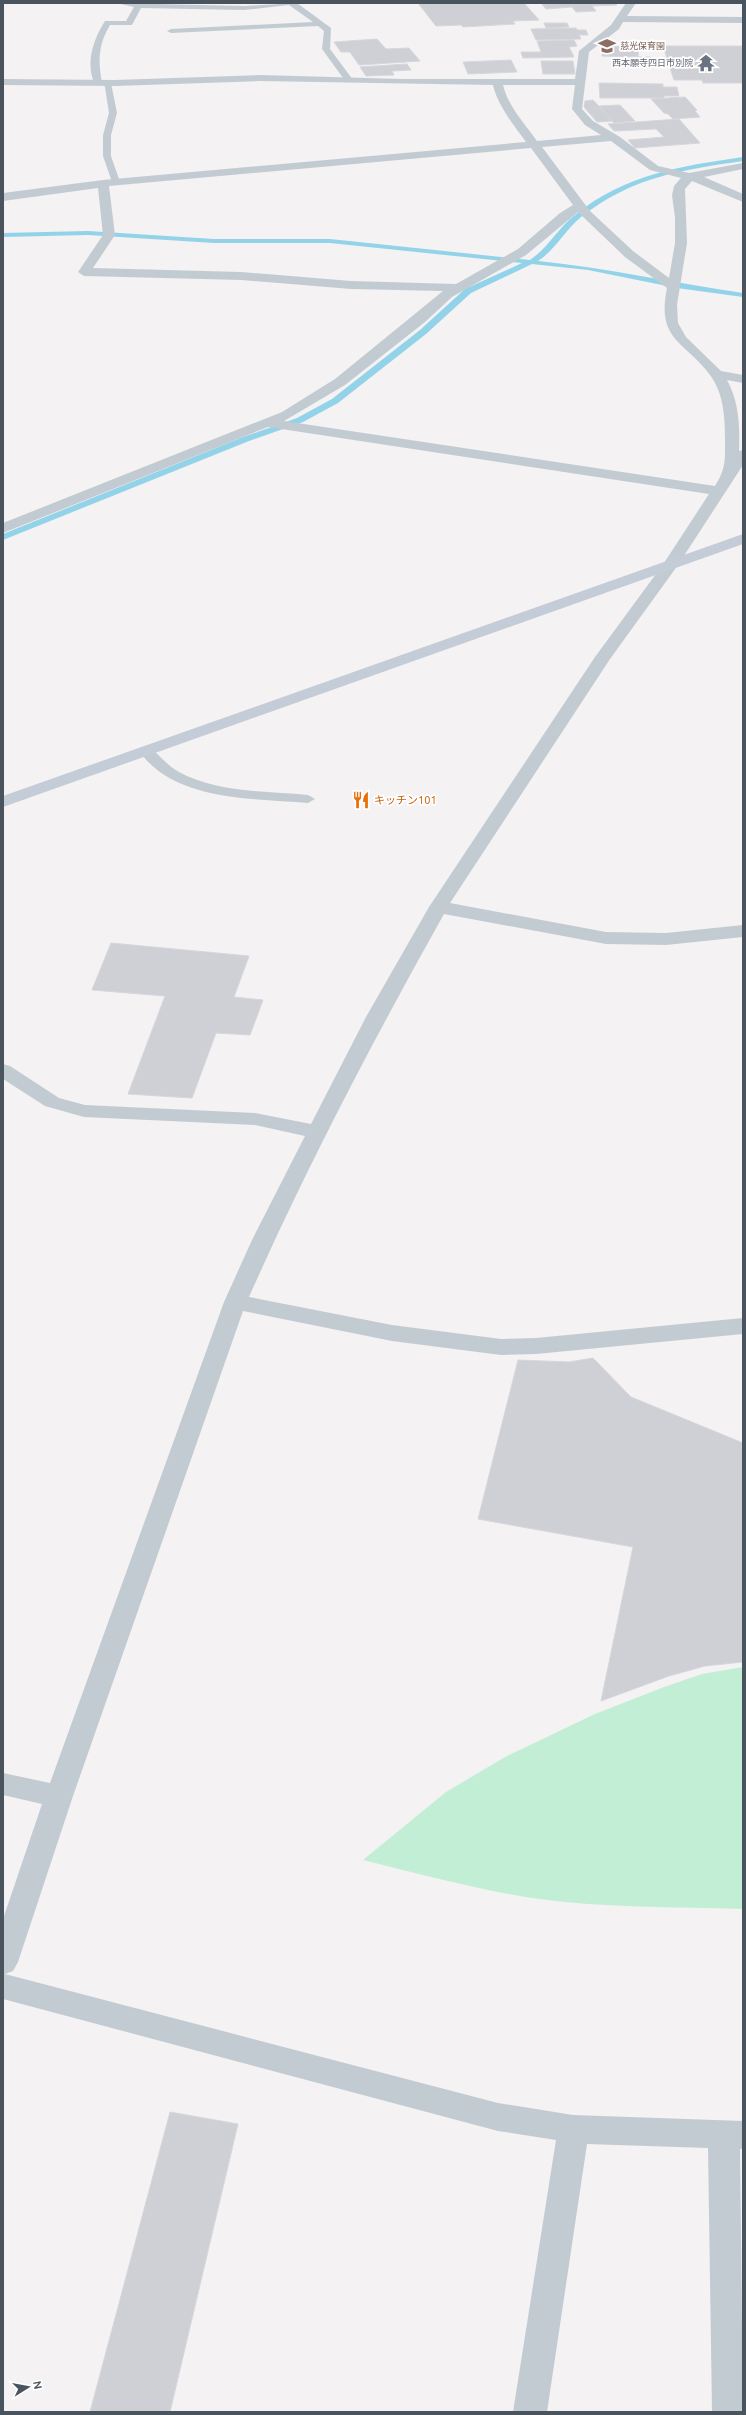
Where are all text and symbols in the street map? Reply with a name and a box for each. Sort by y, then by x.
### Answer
school or university icon: 慈光保育園 [597,36,617,56]
place label: 慈光保育園 [620,41,665,51]
temple icon: 西本願寺四日市別院 [696,53,716,73]
place label: 西本願寺四日市別院 [612,58,693,68]
restaurant icon: キッチン101 [351,790,371,810]
place label: キッチン101 [374,794,437,806]
north arrow [8,2367,48,2407]
text: N [31,2380,44,2390]

